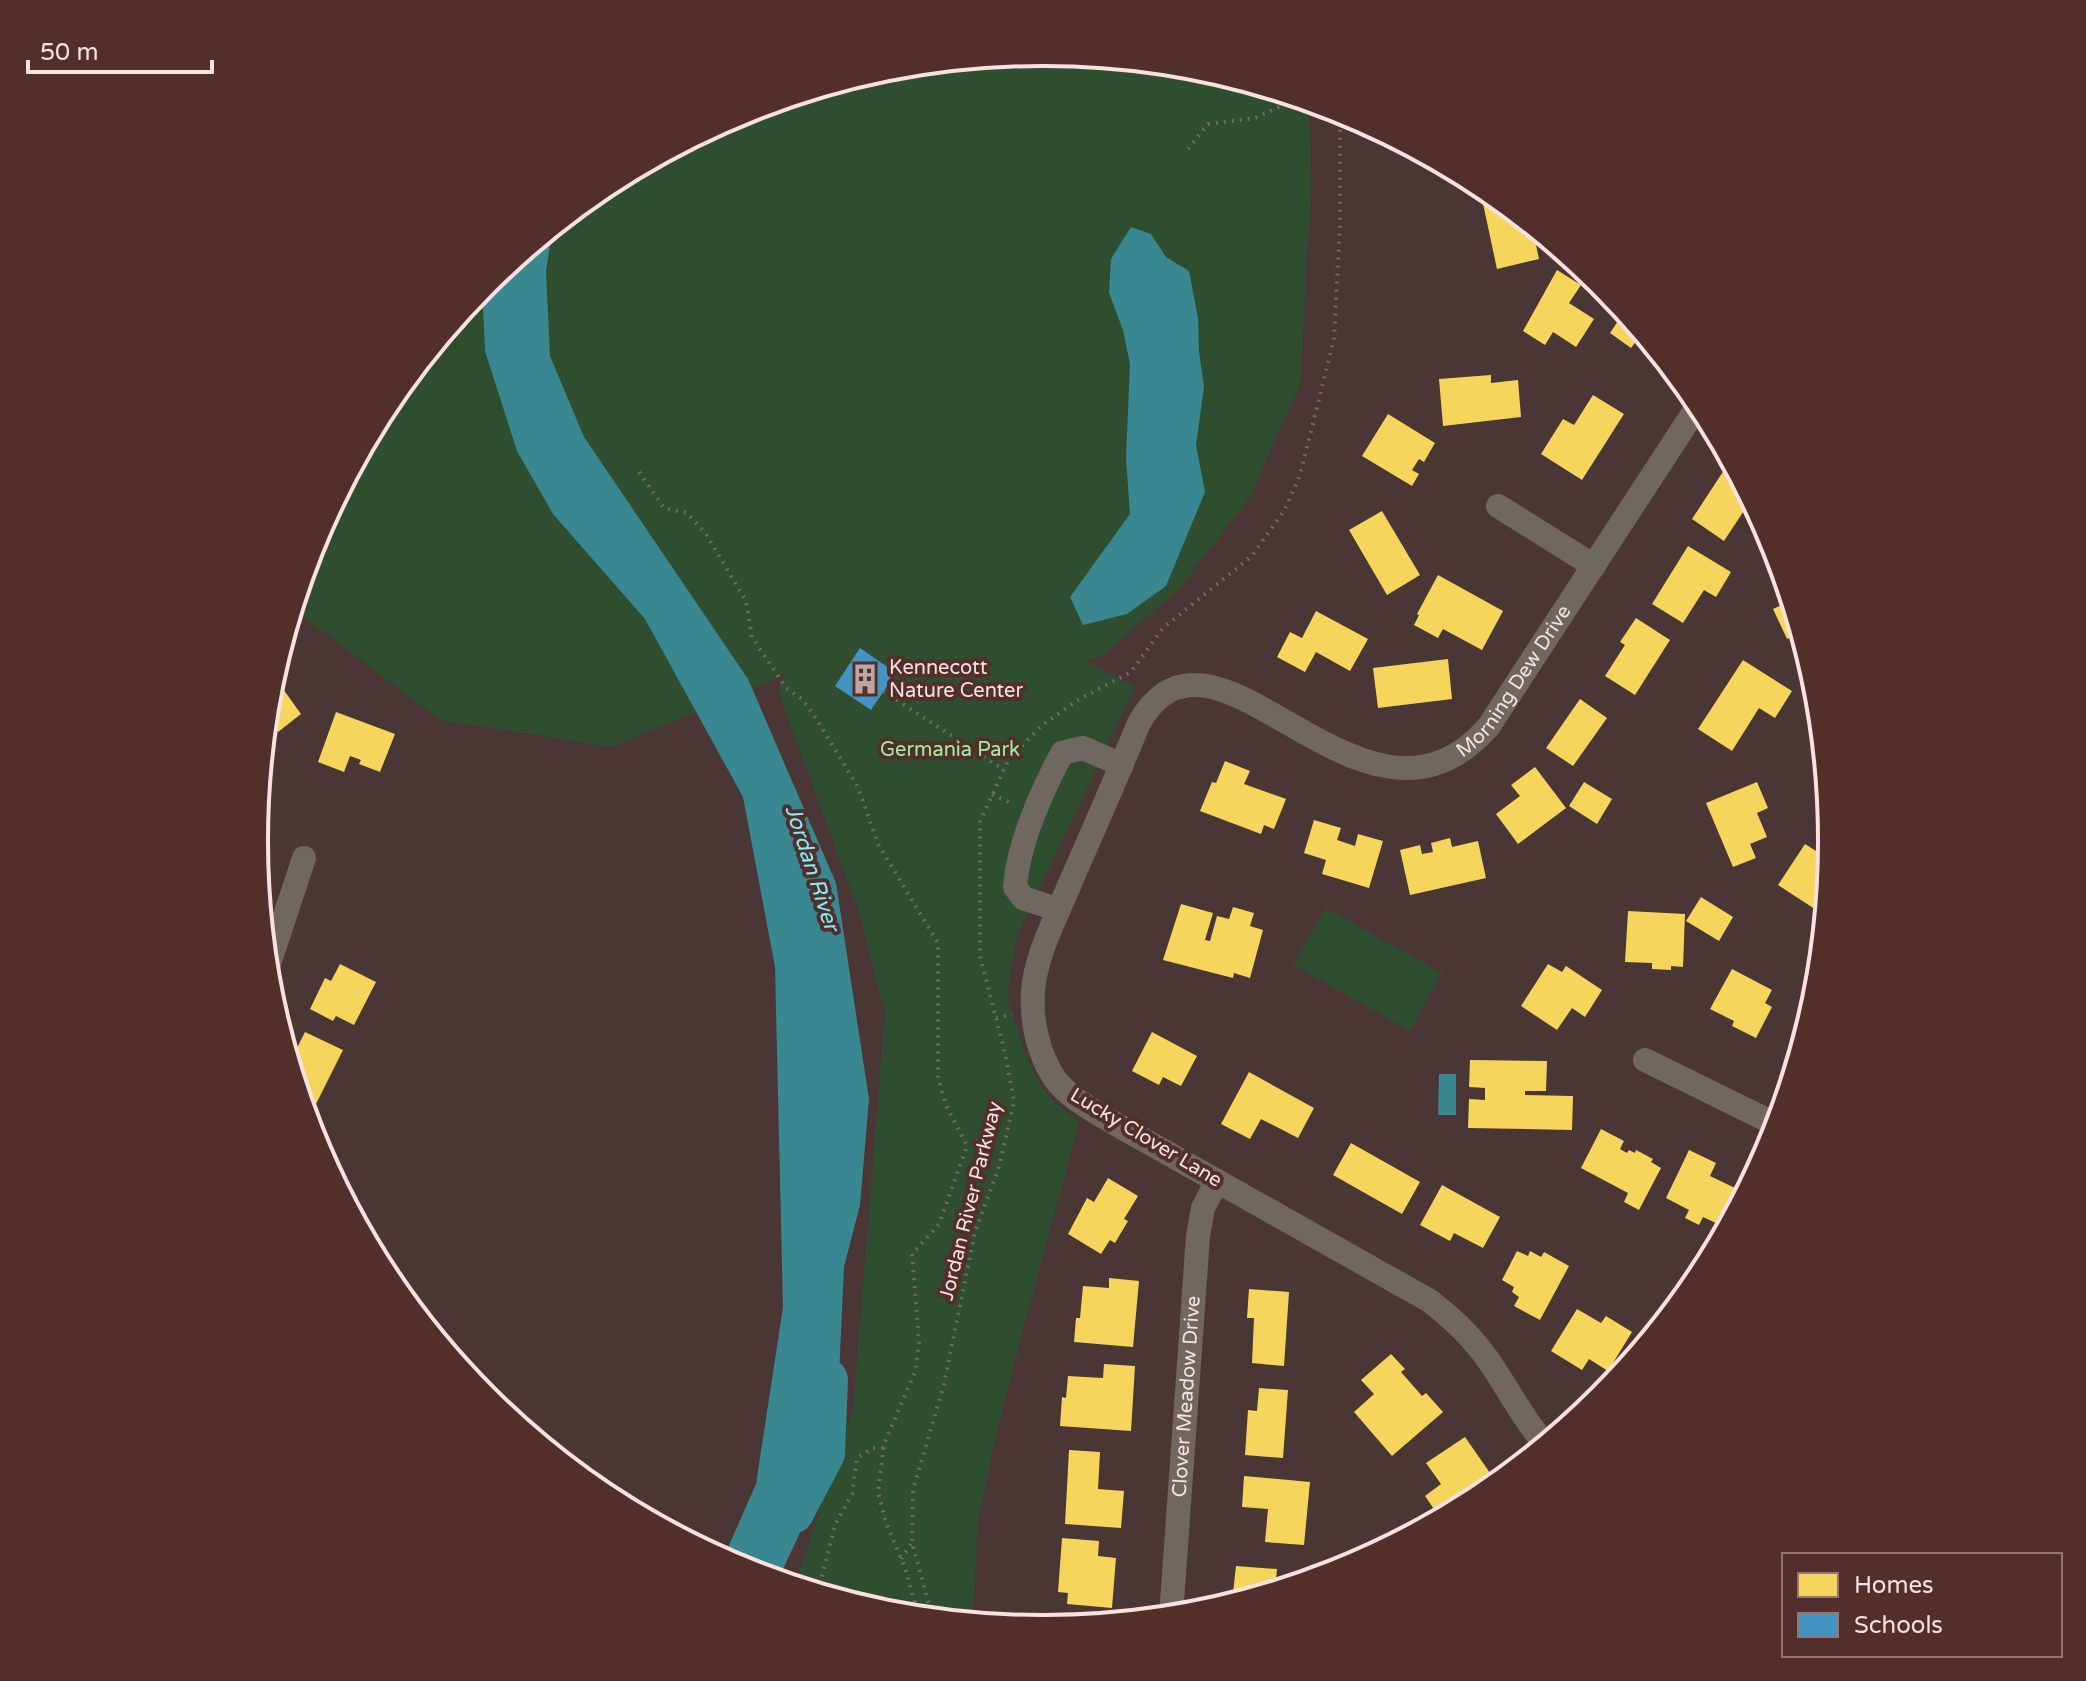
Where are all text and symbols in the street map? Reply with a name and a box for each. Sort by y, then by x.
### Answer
scale bar [28,24,212,74]
text: 50 m [40,38,98,67]
street label: Morning Dew Drive [1452,601,1576,763]
place label: Kennecott Nature Center [889,656,1023,703]
building icon: Kennecott Nature Center [848,662,882,696]
park label: Germania Park [880,738,1020,762]
water label: Jordan River [779,802,845,937]
street label: Lucky Clover Lane [1066,1083,1226,1193]
street label: Jordan River Parkway [935,1099,1007,1303]
street label: Clover Meadow Drive [1167,1295,1206,1498]
legend [1782,1553,2062,1657]
text: Homes [1854,1571,1934,1600]
text: Schools [1854,1611,1943,1640]

